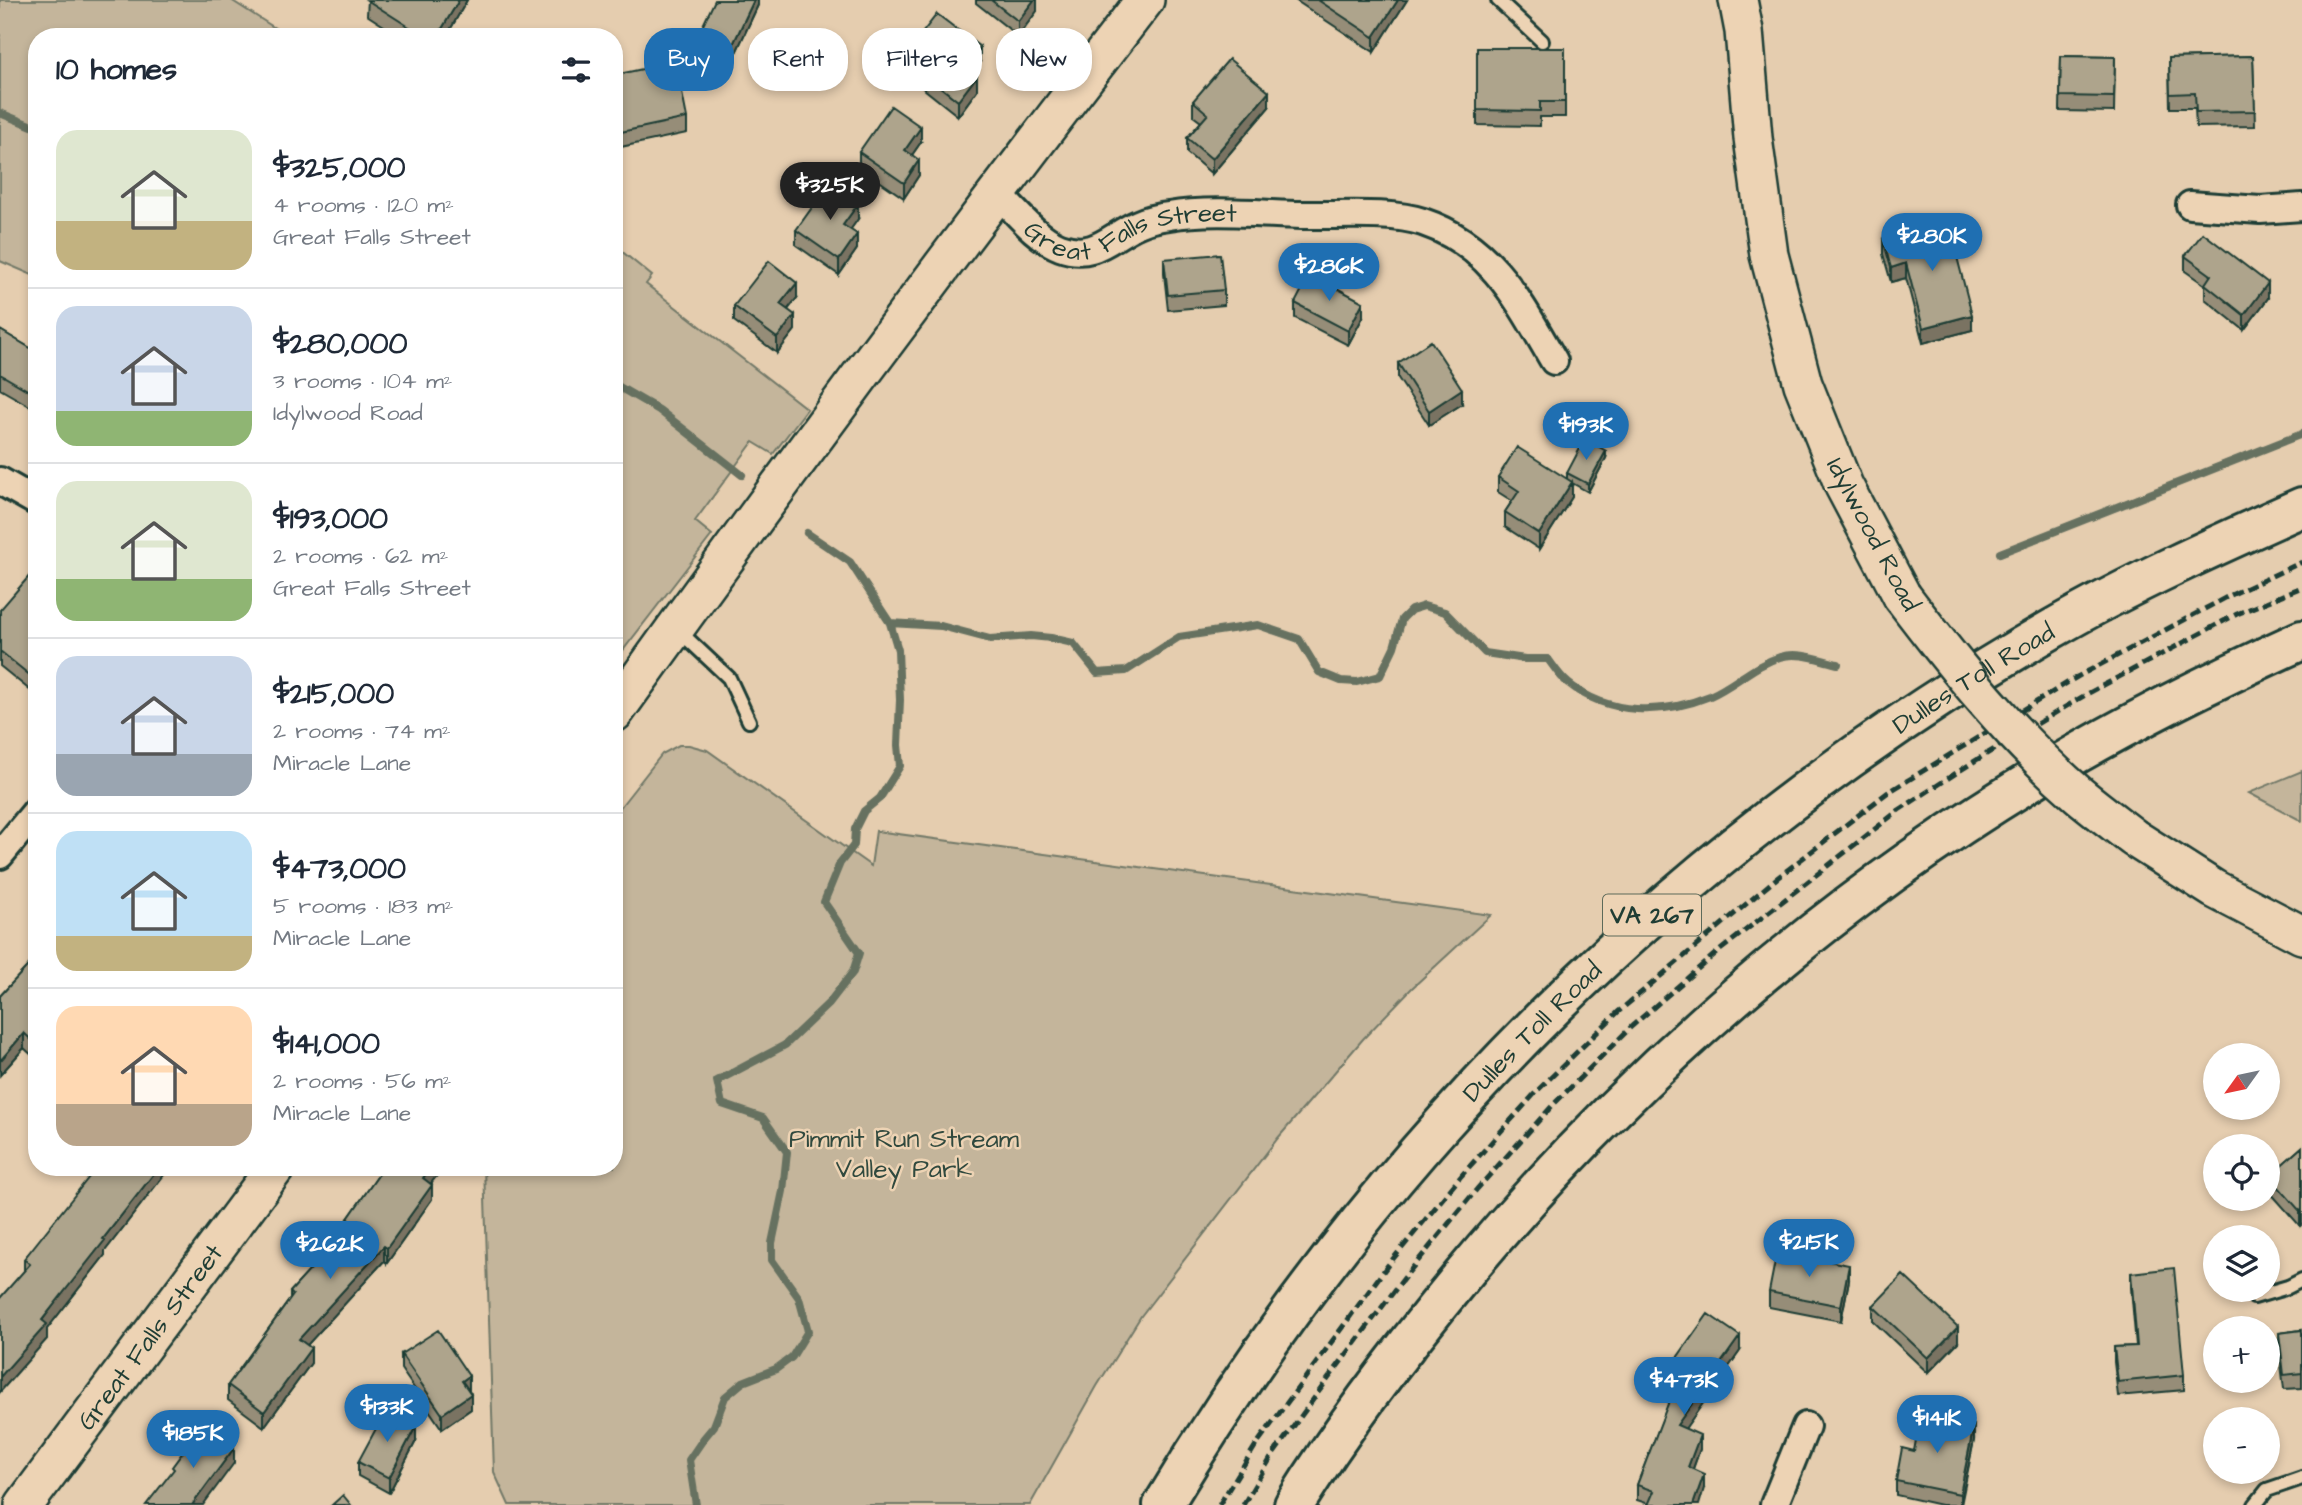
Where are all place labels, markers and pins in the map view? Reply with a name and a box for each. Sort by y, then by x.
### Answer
pin: $325K [781,162,879,222]
pin: $280K [1883,214,1981,273]
pin: $286K [1280,244,1378,303]
pin: $193K [1537,402,1635,462]
pin: $215K [1760,1220,1858,1279]
pin: $262K [281,1222,379,1281]
pin: $473K [1635,1358,1733,1417]
pin: $133K [338,1384,436,1444]
pin: $141K [1888,1396,1986,1455]
pin: $185K [144,1410,242,1470]

